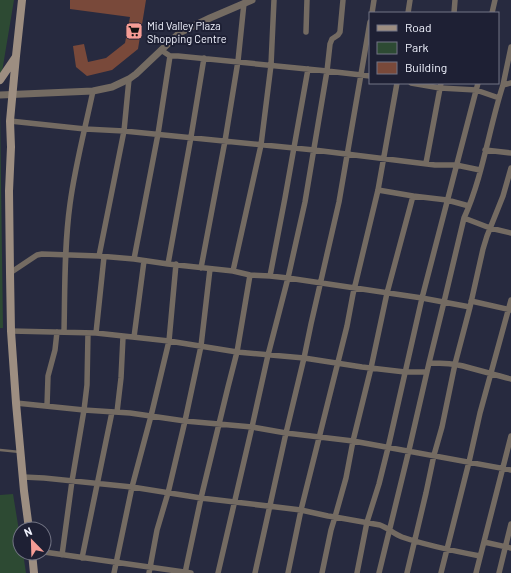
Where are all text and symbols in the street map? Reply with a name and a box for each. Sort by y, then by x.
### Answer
legend [369,12,499,84]
place label: Mid Valley Plaza Shopping Centre [147,19,227,45]
text: Road [405,20,432,34]
supermarket icon: Mid Valley Plaza Shopping Centre [124,21,144,41]
text: Park [405,40,429,54]
text: Building [405,60,447,74]
north arrow [12,521,52,561]
text: N [22,524,34,539]

